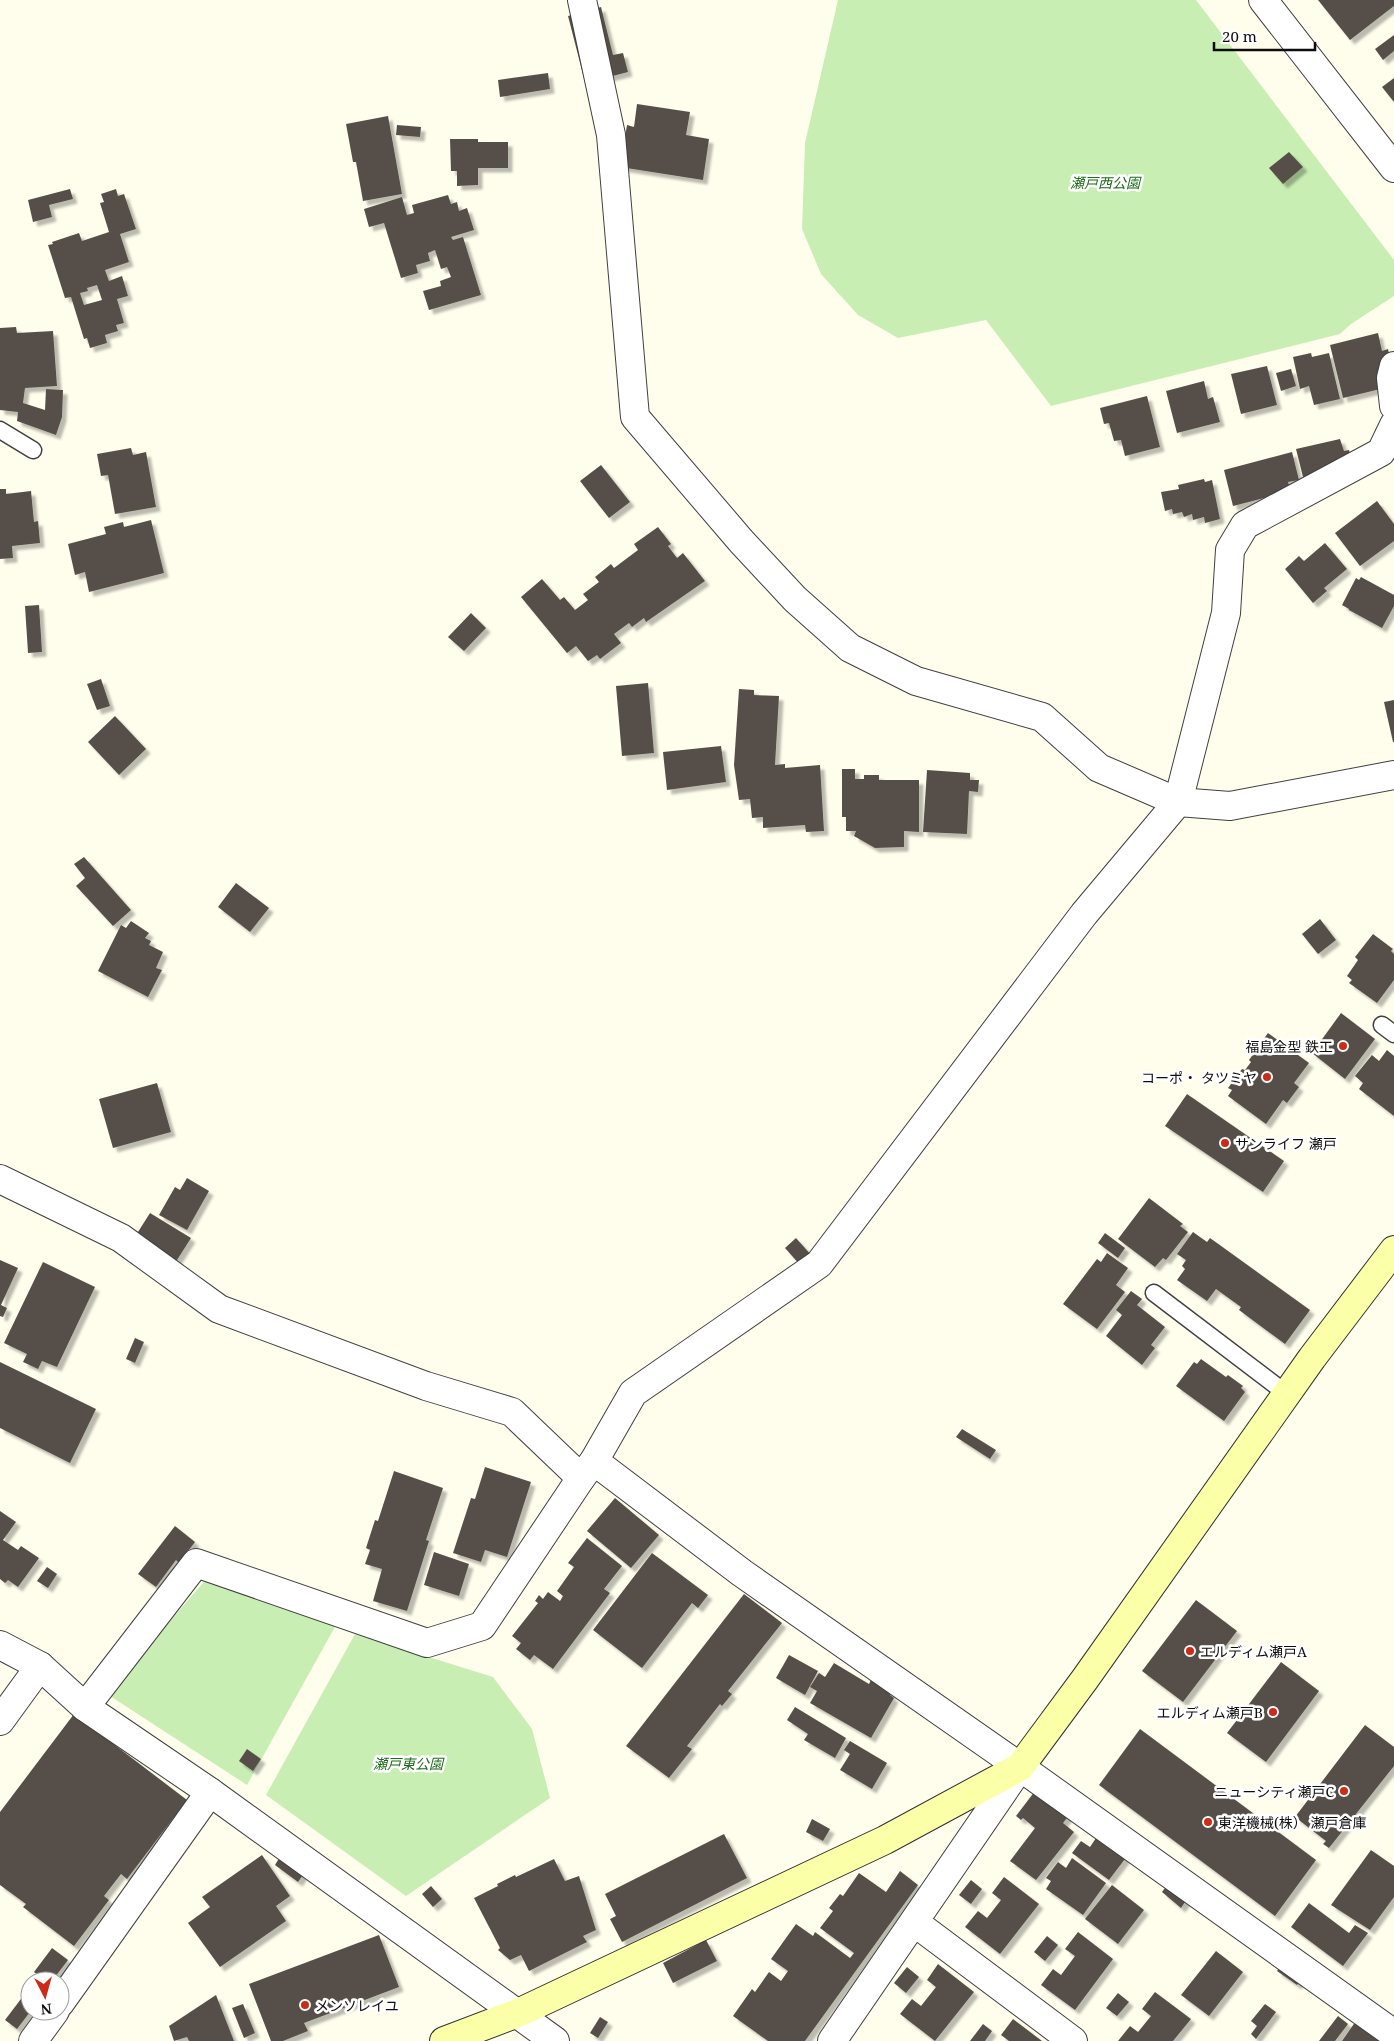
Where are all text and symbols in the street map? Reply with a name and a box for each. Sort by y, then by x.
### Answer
scale bar [1214,20,1315,52]
text: 20 m [1222,26,1257,46]
park label: 瀬戸西公園 [1070,173,1142,192]
place label: 福島金型 鉄工 [1245,1037,1333,1056]
marker: 福島金型 鉄工 [1337,1040,1349,1052]
place label: コーポ・ タツミヤ [1141,1068,1257,1087]
marker: コーポ・ タツミヤ [1261,1071,1273,1083]
place label: サンライフ 瀬戸 [1235,1134,1337,1153]
marker: サンライフ 瀬戸 [1219,1137,1231,1149]
place label: エルディム瀬戸A [1200,1642,1307,1661]
marker: エルディム瀬戸A [1184,1645,1196,1657]
place label: エルディム瀬戸B [1157,1703,1263,1722]
marker: エルディム瀬戸B [1267,1706,1279,1718]
park label: 瀬戸東公園 [373,1754,445,1773]
place label: ニューシティ瀬戸C [1215,1782,1334,1801]
marker: ニューシティ瀬戸C [1338,1785,1350,1797]
place label: 東洋機械(株） 瀬戸倉庫 [1218,1813,1366,1832]
marker: 東洋機械(株） 瀬戸倉庫 [1202,1816,1214,1828]
north arrow [20,1971,70,2021]
place label: メンソレイユ [315,1996,399,2015]
text: N [40,1999,53,2019]
marker: メンソレイユ [299,1999,311,2011]

